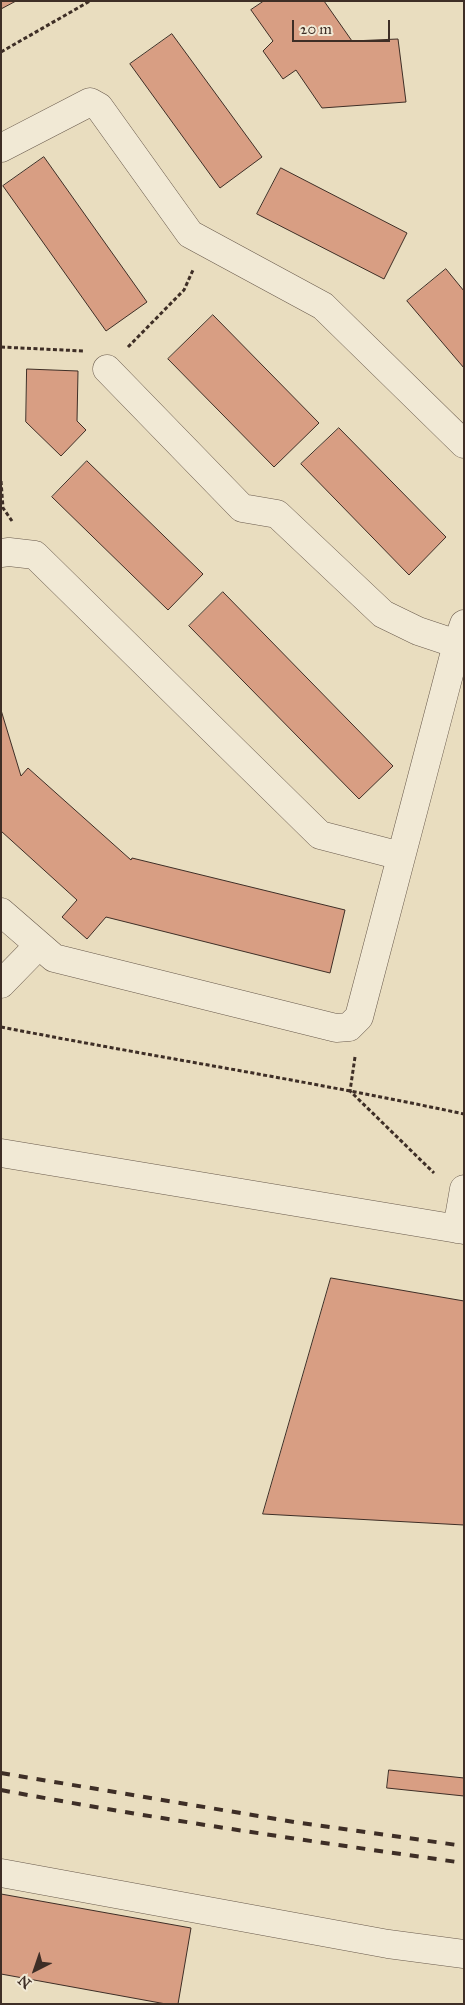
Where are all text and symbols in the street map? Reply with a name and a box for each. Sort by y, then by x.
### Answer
scale bar [295,10,392,42]
text: 20 m [300,20,332,38]
north arrow [10,1945,60,1995]
text: N [15,1971,35,1992]

